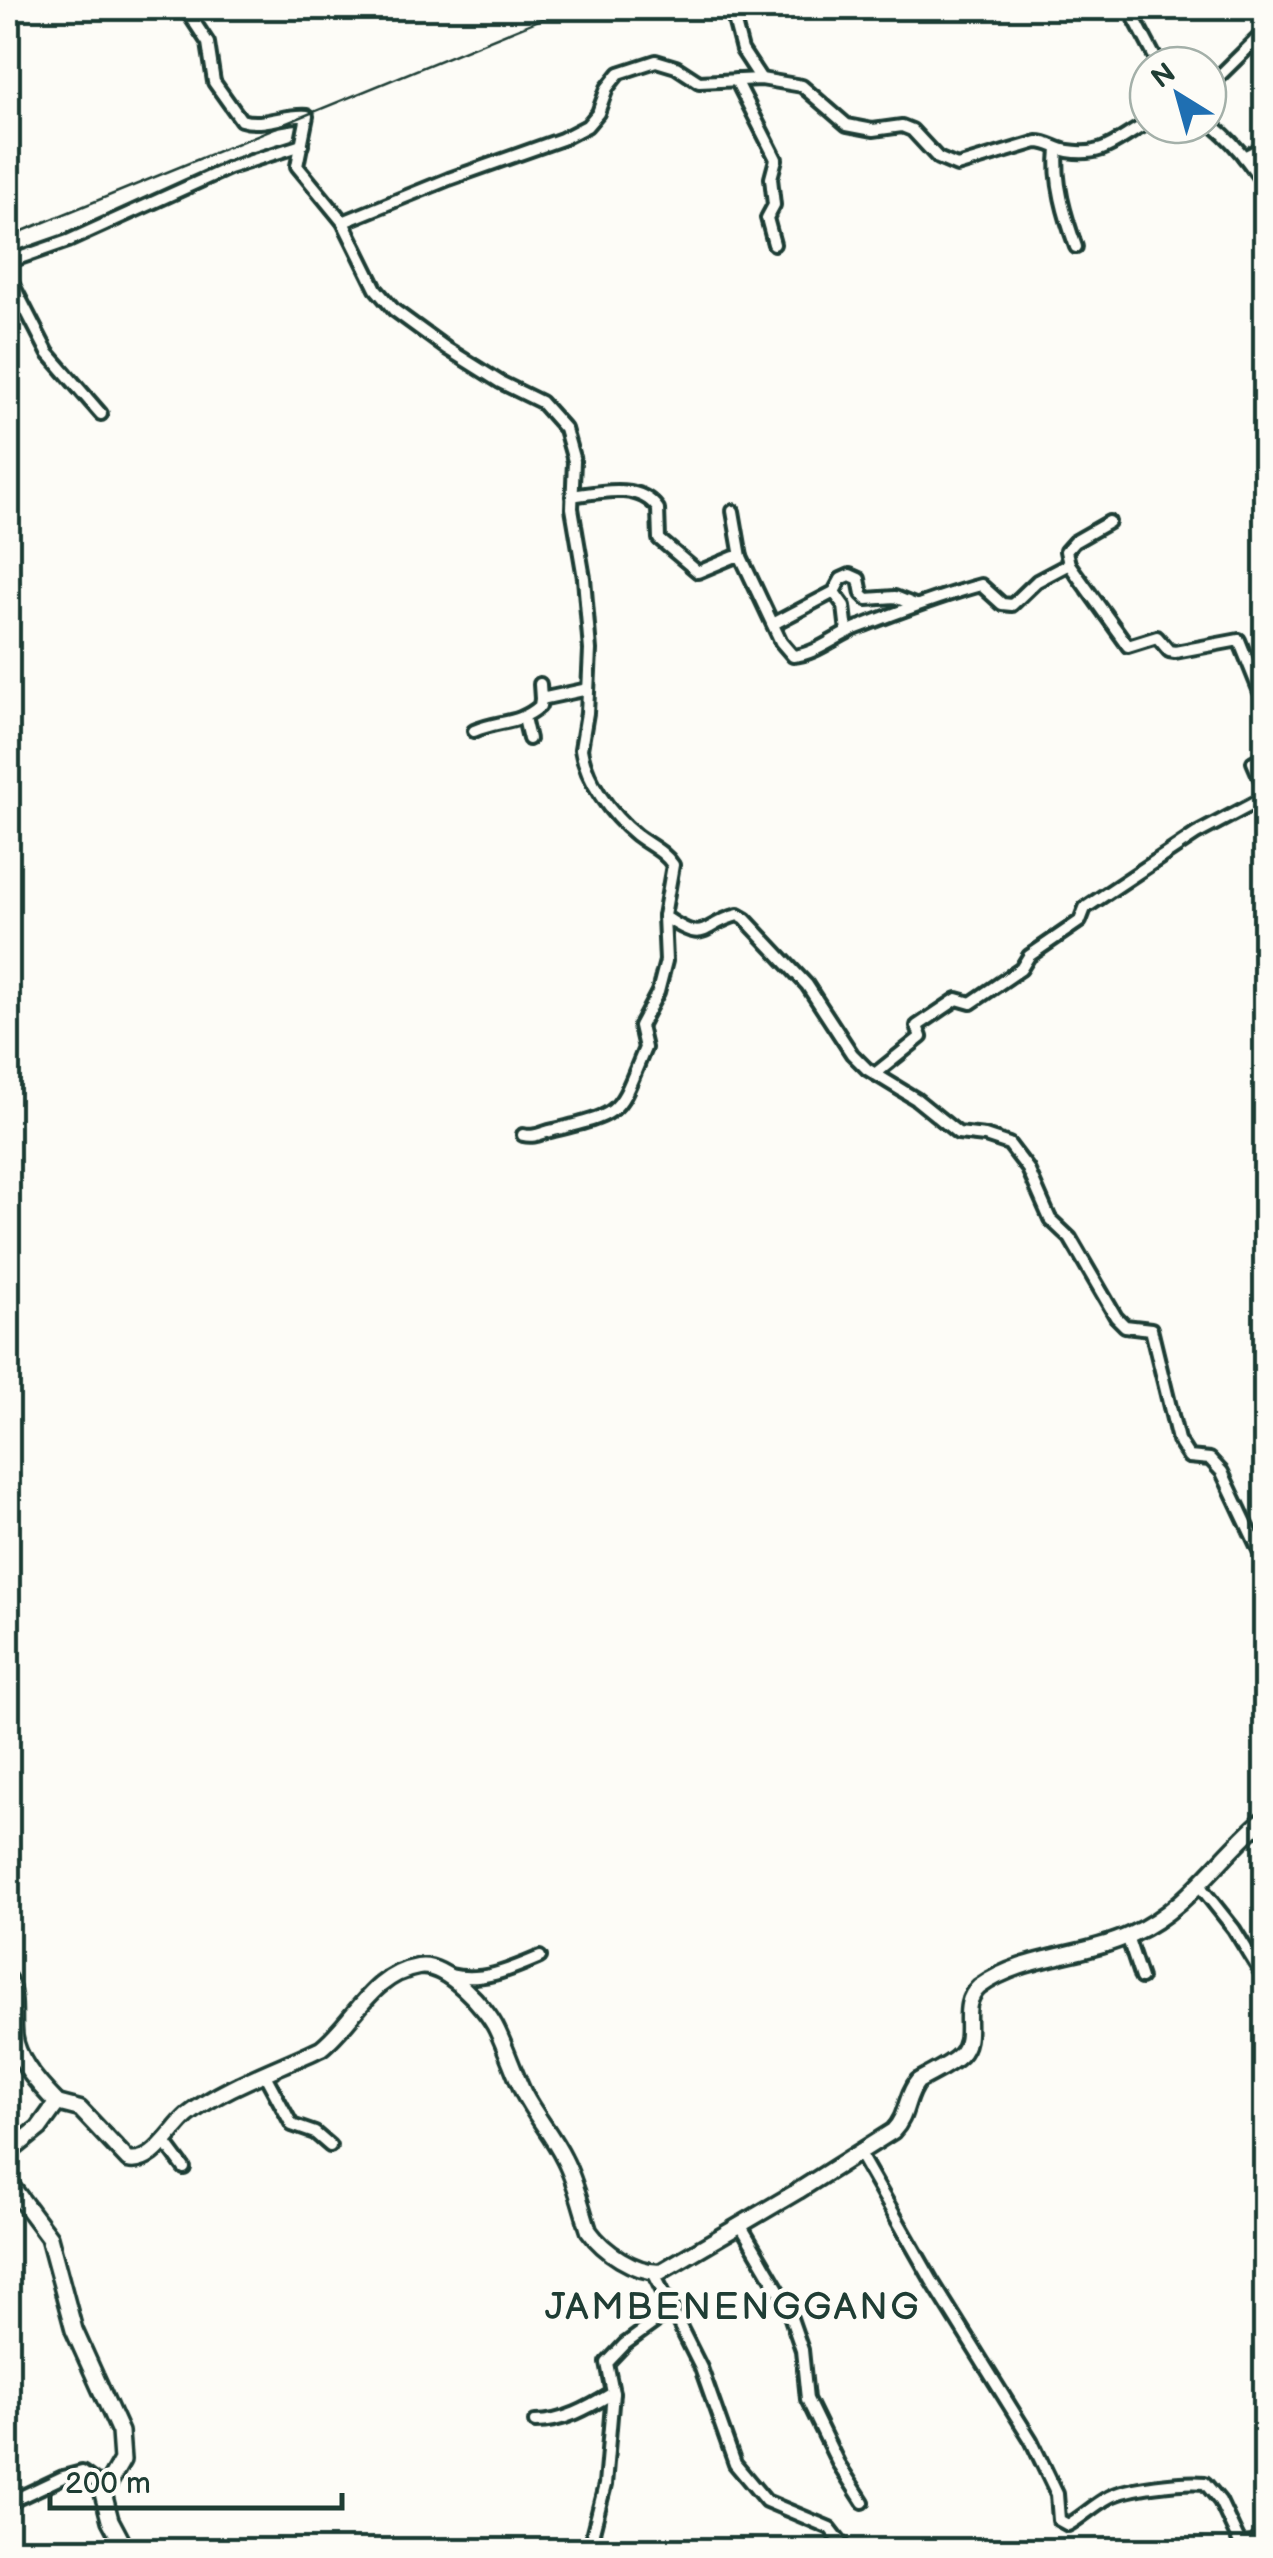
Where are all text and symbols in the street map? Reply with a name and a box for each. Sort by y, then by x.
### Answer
north arrow [1128,45,1228,145]
text: N [1146,57,1182,96]
district label: JAMBENENGGANG [545,2285,921,2330]
scale bar [50,2448,342,2510]
text: 200 m [65,2466,151,2502]

